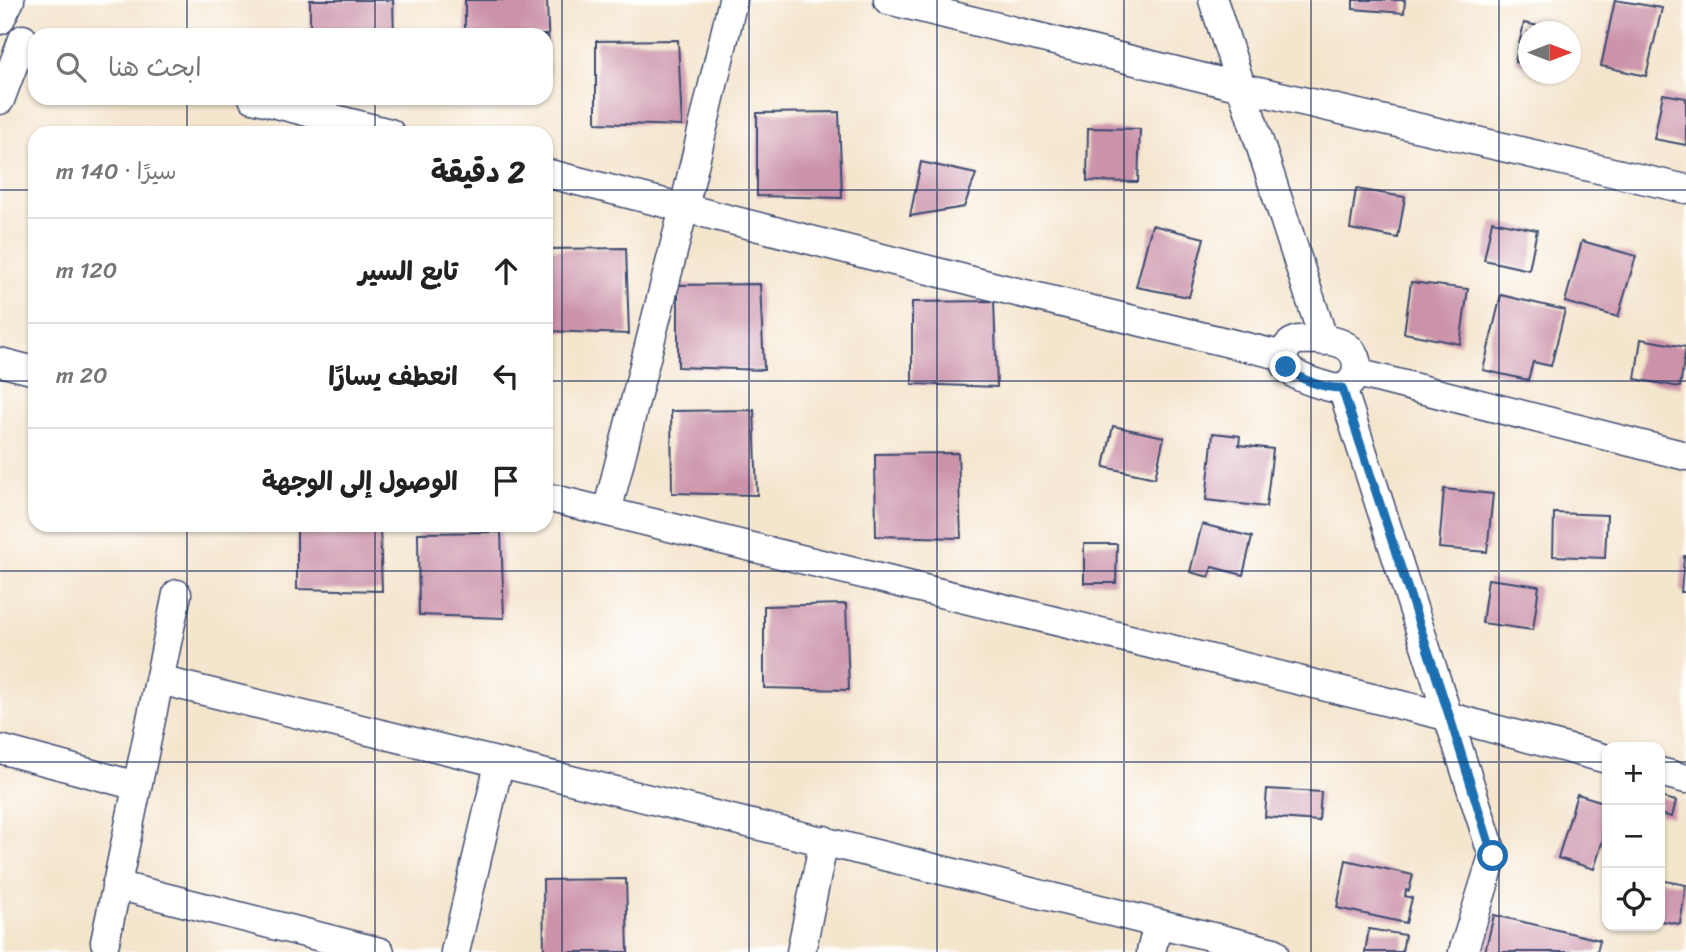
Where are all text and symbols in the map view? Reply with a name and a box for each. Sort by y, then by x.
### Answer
north arrow [1518,21,1581,84]
search box [28,28,553,105]
text: ابحث هنا [108,44,202,90]
icon: search [52,48,90,86]
text: 2 دقيقة [431,145,525,199]
text: سيرًا · 140 m [56,151,177,192]
text: تابع السير [359,248,458,294]
text: 120 m [56,250,117,291]
icon: ahead [487,252,525,290]
route end [1270,351,1301,382]
text: انعطف يسارًا [328,353,458,399]
text: 20 m [56,355,107,396]
icon: left [487,357,525,395]
text: الوصول إلى الوجهة [262,458,458,504]
icon: arrive [487,462,525,500]
map controls [1602,742,1665,931]
button: + [1602,742,1665,805]
button: − [1602,805,1665,868]
route start [1477,840,1508,871]
button: locate [1602,868,1665,931]

